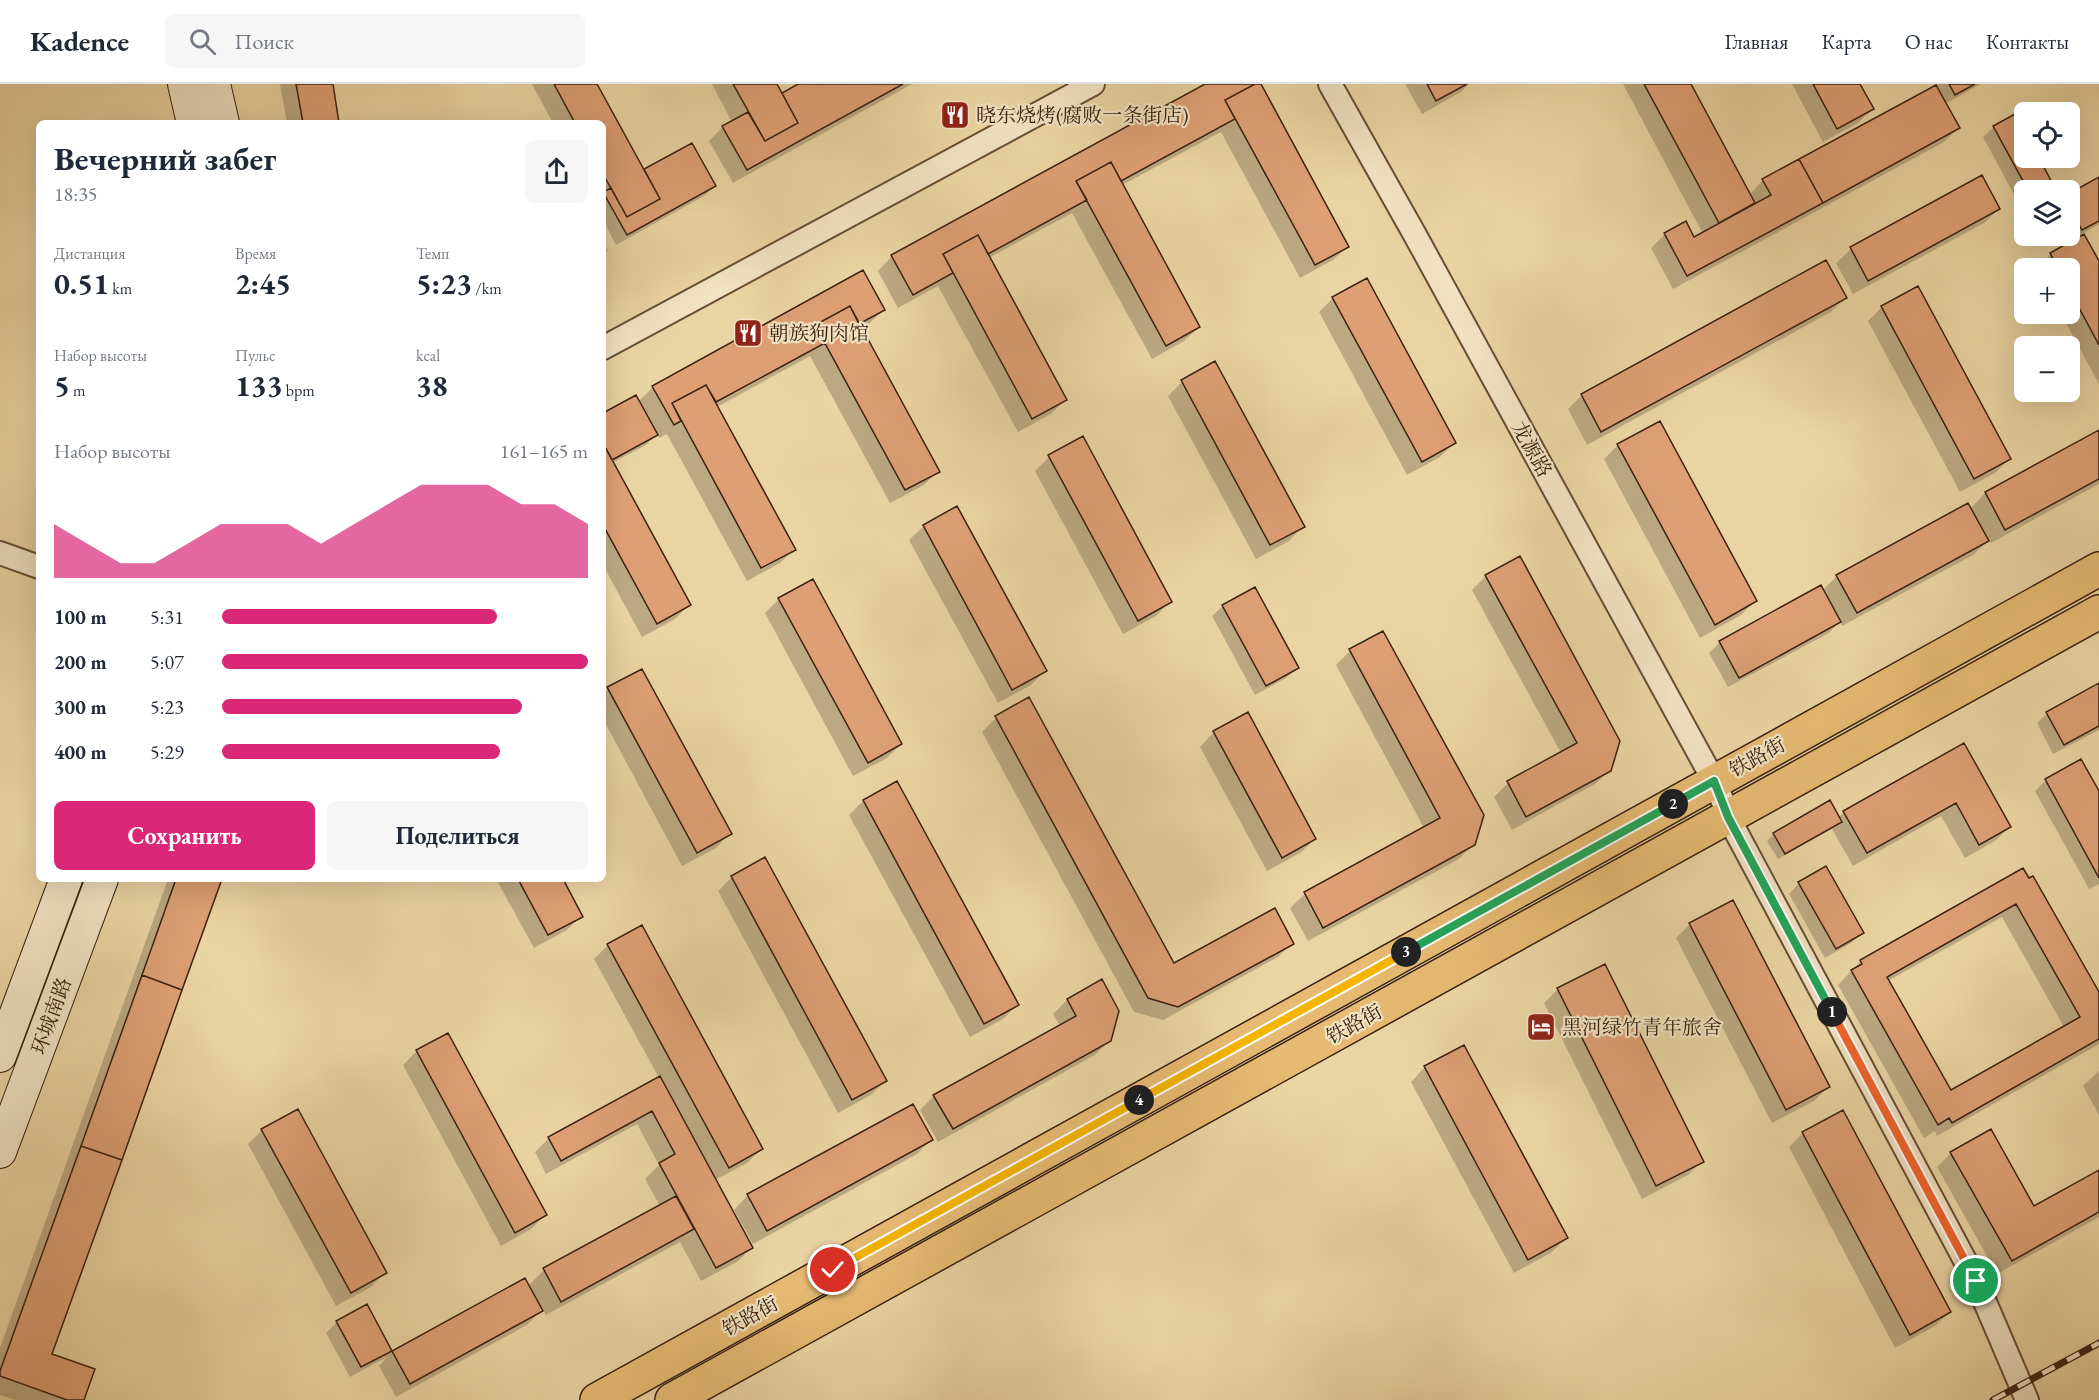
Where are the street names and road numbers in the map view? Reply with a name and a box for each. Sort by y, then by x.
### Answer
street label: 龙源路 [1506,416,1558,482]
street label: 铁路街 [1724,731,1790,783]
street label: 环城南路 [25,974,77,1058]
street label: 铁路街 [1321,998,1387,1050]
street label: 铁路街 [717,1290,783,1342]

